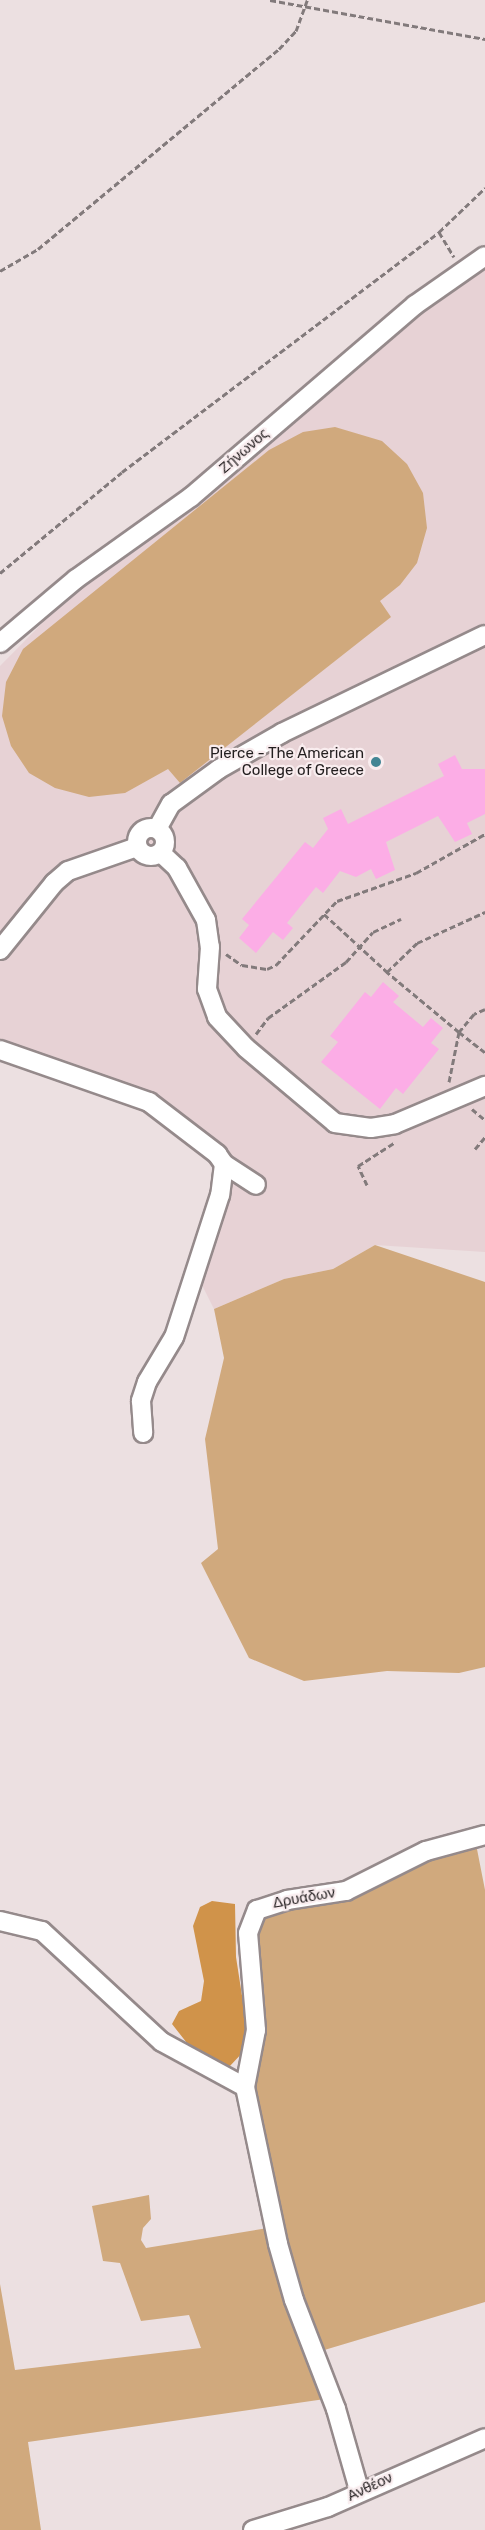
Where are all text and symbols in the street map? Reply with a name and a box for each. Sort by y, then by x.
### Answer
street label: Ζήνωνος [216,425,272,477]
place label: Pierce - The American College of Greece [209,744,364,779]
marker: Pierce - The American College of Greece [369,755,383,769]
street label: Δρυάδων [271,1884,337,1912]
street label: Ανθέον [344,2469,396,2505]

